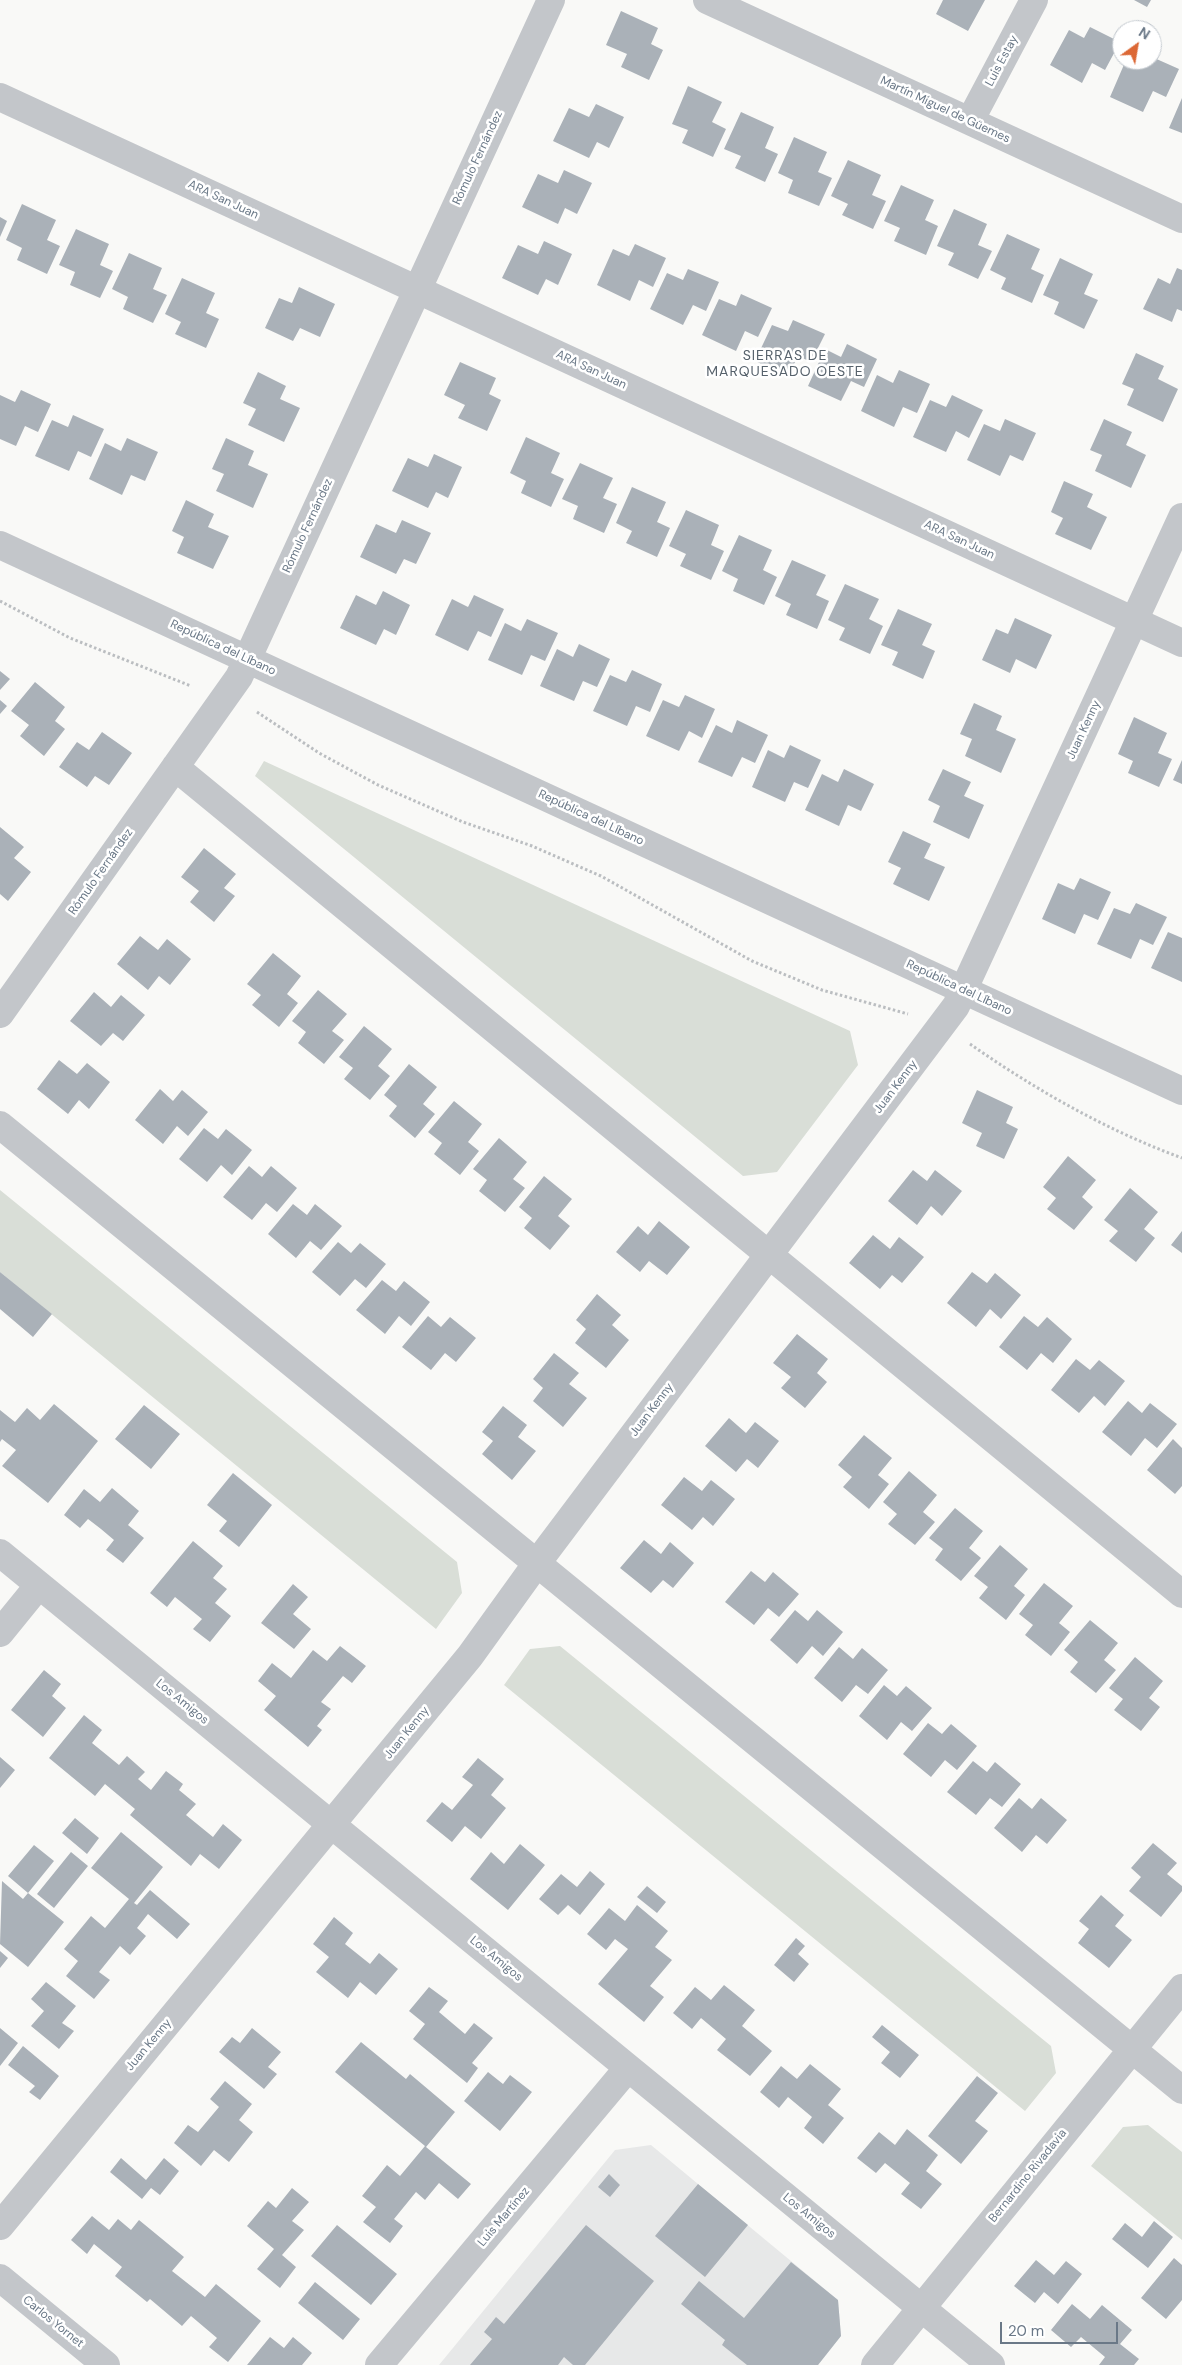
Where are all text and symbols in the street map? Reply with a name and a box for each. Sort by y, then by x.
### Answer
north arrow [1112,20,1162,70]
text: N [1135,23,1154,43]
street label: Luis Estay [983,33,1021,89]
street label: Martín Miguel de Güemes [878,74,1012,146]
street label: Rómulo Fernández [450,109,506,207]
street label: ARA San Juan [185,177,261,223]
street label: ARA San Juan [553,347,629,393]
district label: SIERRAS DE MARQUESADO OESTE [704,348,866,381]
street label: Rómulo Fernández [280,477,336,575]
street label: ARA San Juan [921,517,997,563]
street label: República del Líbano [168,617,278,679]
street label: Juan Kenny [1064,698,1104,762]
street label: República del Líbano [536,787,646,849]
street label: Rómulo Fernández [66,826,136,918]
street label: República del Líbano [904,957,1014,1019]
street label: Juan Kenny [871,1057,921,1117]
street label: Juan Kenny [627,1380,677,1440]
street label: Los Amigos [153,1676,211,1728]
street label: Juan Kenny [382,1704,432,1762]
street label: Los Amigos [467,1933,525,1985]
street label: Juan Kenny [123,2016,175,2074]
street label: Bernardino Rivadavia [986,2126,1070,2226]
street label: Luis Martínez [475,2184,533,2250]
street label: Los Amigos [780,2190,838,2242]
street label: Carlos Yornet [20,2293,86,2351]
scale bar [1002,2312,1120,2344]
text: 20 m [1008,2321,1044,2341]

